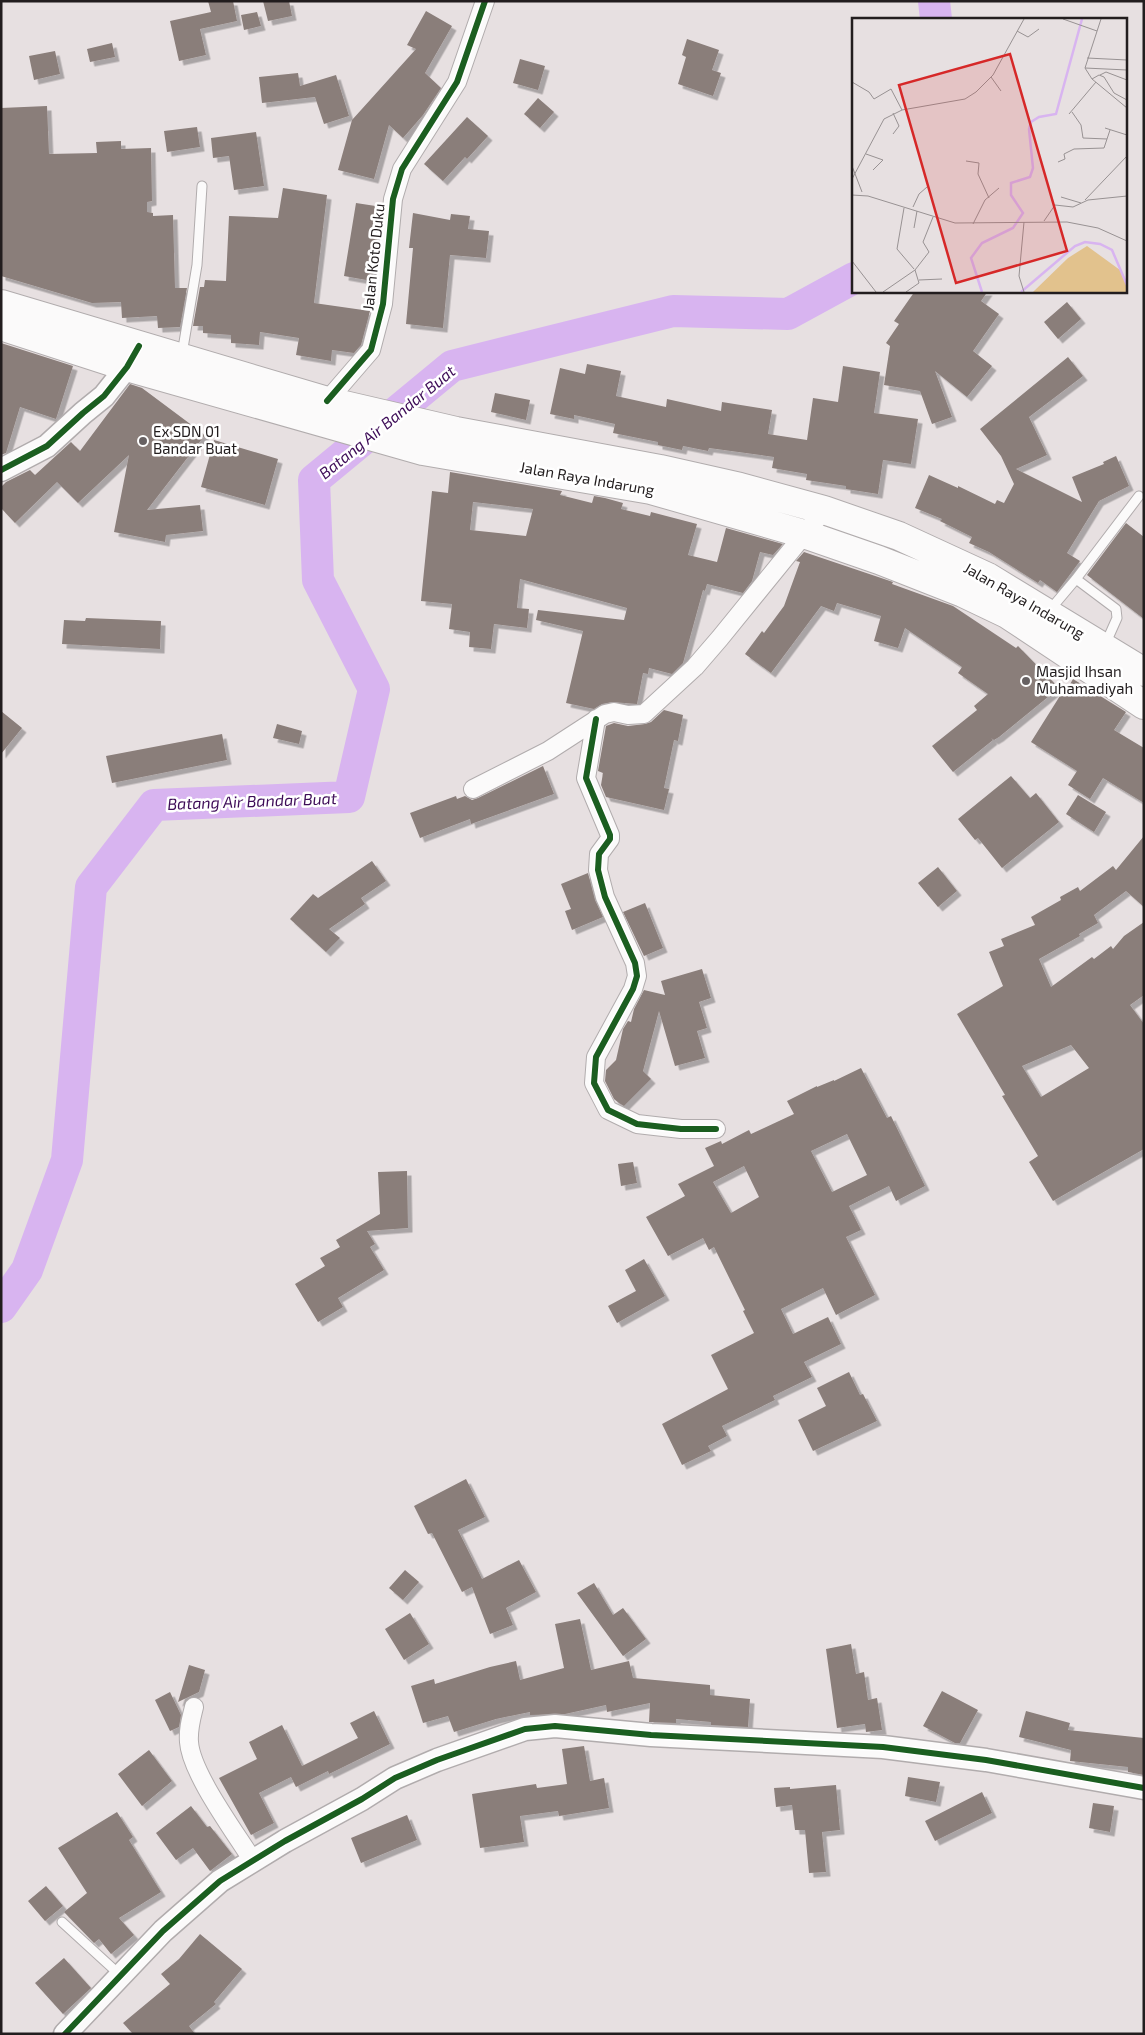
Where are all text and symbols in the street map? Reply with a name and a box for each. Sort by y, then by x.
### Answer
inset map [852,18,1128,292]
street label: Jalan Koto Duku [358,202,388,311]
water label: Batang Air Bandar Buat [315,360,459,482]
place label: Ex SDN 01 Bandar Buat [153,422,237,457]
marker: Ex SDN 01 Bandar Buat [137,435,149,447]
street label: Jalan Raya Indarung [519,457,656,499]
street label: Jalan Raya Indarung [961,558,1089,642]
place label: Masjid Ihsan Muhamadiyah [1036,662,1133,697]
marker: Masjid Ihsan Muhamadiyah [1020,675,1032,687]
water label: Batang Air Bandar Buat [167,788,338,813]

